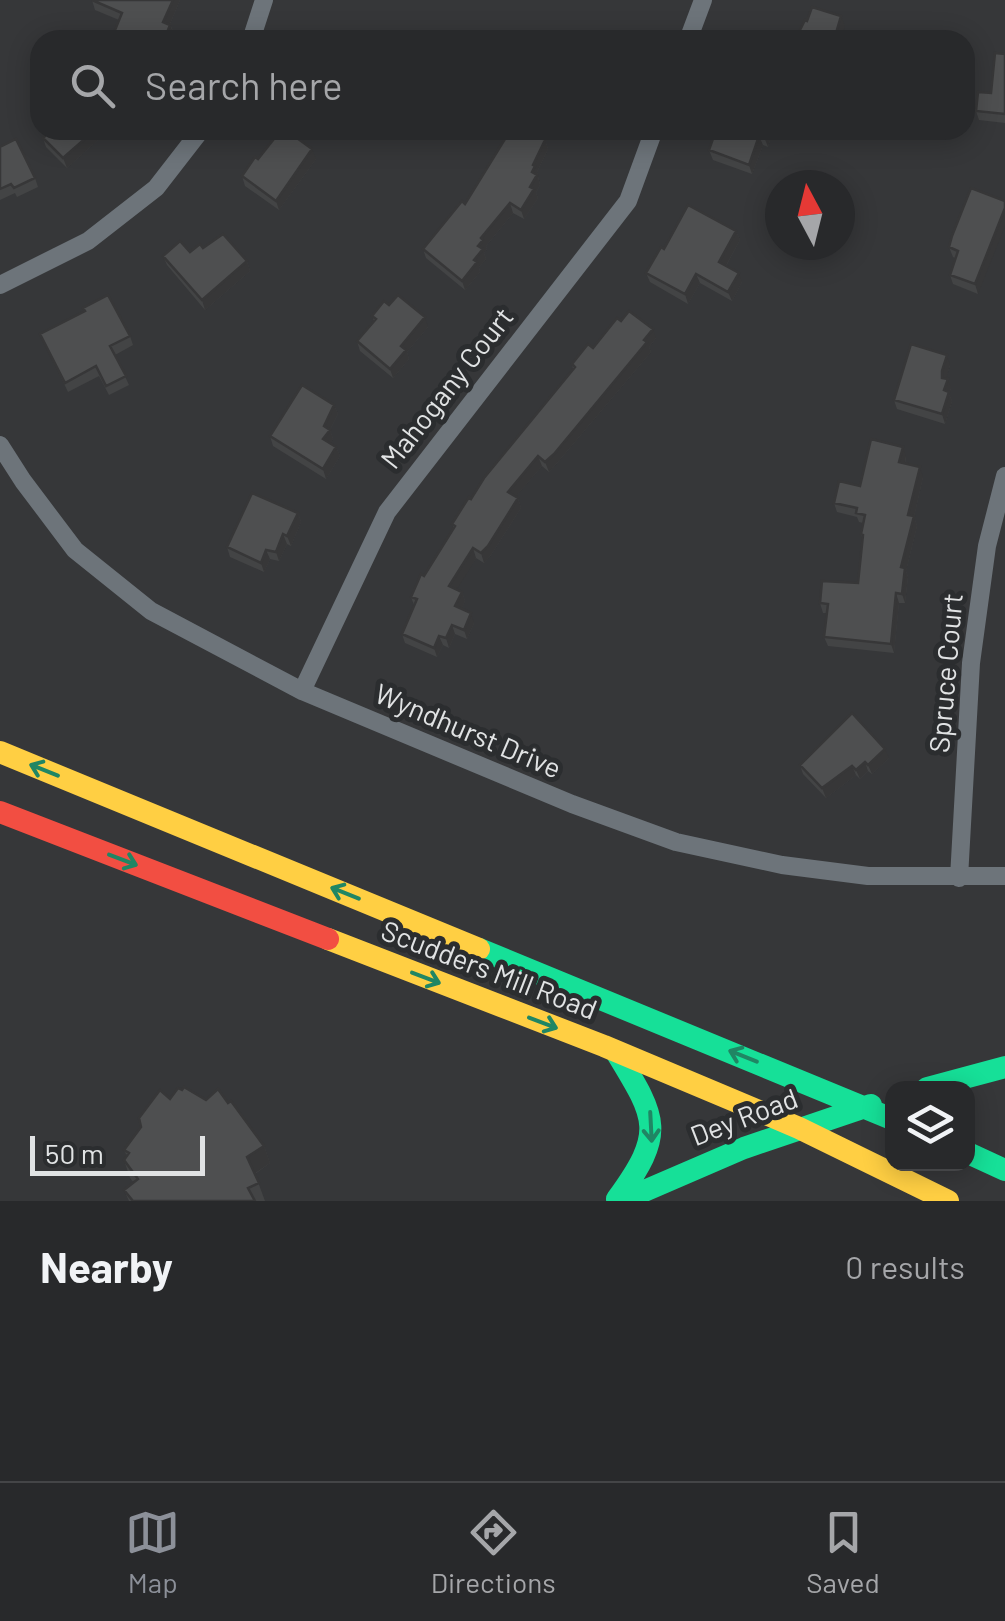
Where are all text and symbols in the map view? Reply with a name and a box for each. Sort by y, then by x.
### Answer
search box [30,30,975,140]
icon: search [65,58,120,113]
text: Search here [145,62,343,108]
north arrow [765,170,855,260]
street label: Mahogany Court [373,300,520,475]
street label: Spruce Court [921,592,969,754]
street label: Wyndhurst Drive [370,676,567,785]
one-way arrow [29,760,60,778]
one-way arrow [107,852,138,870]
one-way arrow [330,883,361,901]
street label: Scudders Mill Road [377,912,602,1026]
one-way arrow [411,970,441,988]
one-way arrow [527,1015,558,1033]
one-way arrow [728,1046,759,1064]
street label: Dey Road [685,1080,802,1152]
map controls [885,1081,975,1171]
button: layers [885,1081,975,1171]
one-way arrow [642,1110,661,1143]
scale bar [30,1131,205,1176]
text: 50 m [45,1136,104,1170]
text: Nearby [40,1241,173,1291]
text: 0 results [845,1247,965,1285]
tab: Map [125,1505,180,1599]
tab: Directions [431,1505,556,1599]
tab: Saved [806,1505,880,1599]

